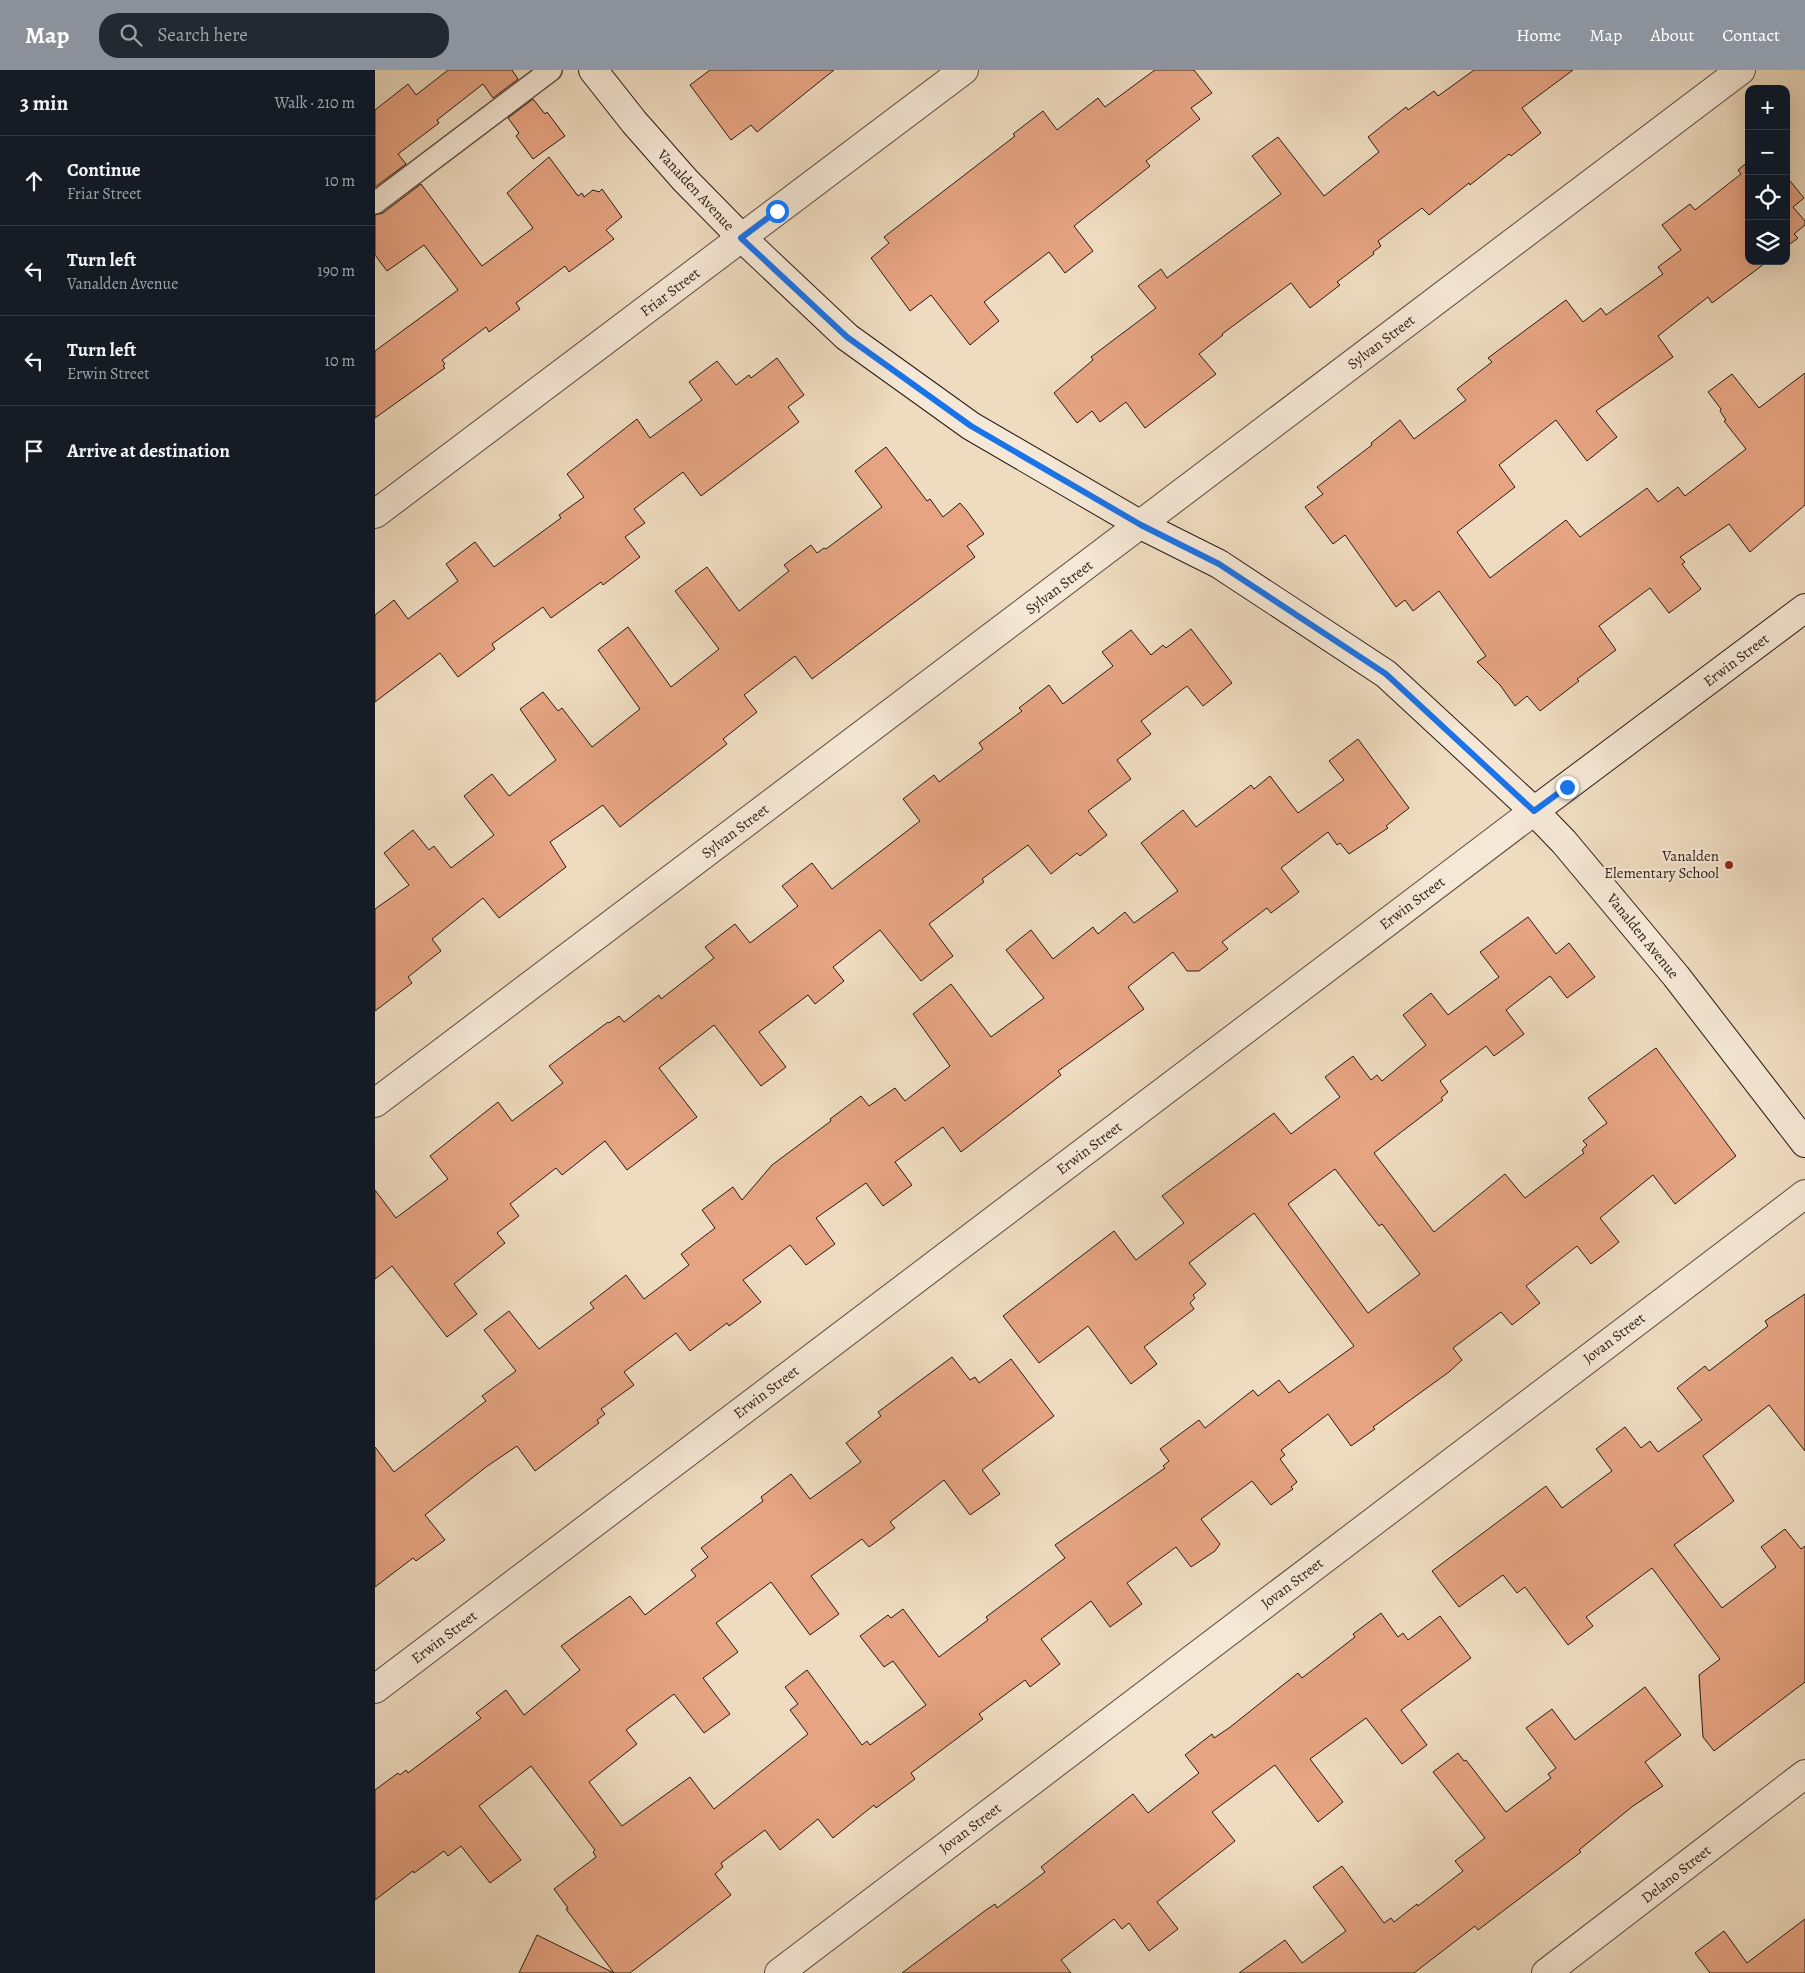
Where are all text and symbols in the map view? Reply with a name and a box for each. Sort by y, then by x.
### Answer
search box [99,13,449,58]
text: Map [25,19,69,51]
icon: search [117,21,145,49]
text: Search here [157,22,248,48]
text: Home [1516,23,1561,47]
text: Map [1589,23,1622,47]
text: About [1650,23,1694,47]
text: Contact [1722,23,1780,47]
map controls [1745,85,1790,265]
button: + [1745,85,1790,130]
text: 3 min [20,89,68,117]
text: Walk · 210 m [274,92,355,114]
button: − [1745,130,1790,175]
street label: Vanalden Avenue [652,144,739,235]
text: Continue [67,157,141,183]
icon: ahead [20,167,48,195]
text: 10 m [325,170,355,192]
button: locate [1745,175,1790,220]
text: Friar Street [67,183,142,205]
route start [766,200,789,223]
button: layers [1745,220,1790,265]
text: Turn left [67,247,136,273]
icon: left [20,257,48,285]
text: 190 m [317,260,355,282]
street label: Friar Street [636,263,704,321]
text: Vanalden Avenue [67,273,178,295]
street label: Sylvan Street [1343,310,1419,374]
text: Turn left [67,337,136,363]
icon: left [20,347,48,375]
text: 10 m [325,350,355,372]
text: Erwin Street [67,363,149,385]
icon: arrive [20,437,48,465]
text: Arrive at destination [67,438,230,464]
street label: Sylvan Street [1021,555,1097,619]
street label: Erwin Street [1699,629,1773,691]
route end [1556,776,1579,799]
street label: Sylvan Street [697,799,773,863]
place label: Vanalden Elementary School [1604,846,1719,883]
marker: Vanalden Elementary School [1723,859,1735,871]
street label: Erwin Street [1375,872,1449,934]
street label: Vanalden Avenue [1602,888,1684,983]
street label: Erwin Street [1052,1117,1126,1179]
street label: Jovan Street [1579,1308,1649,1368]
street label: Erwin Street [729,1361,803,1423]
street label: Jovan Street [1257,1553,1327,1613]
street label: Erwin Street [407,1606,481,1668]
street label: Jovan Street [935,1798,1005,1858]
street label: Delano Street [1637,1840,1715,1908]

